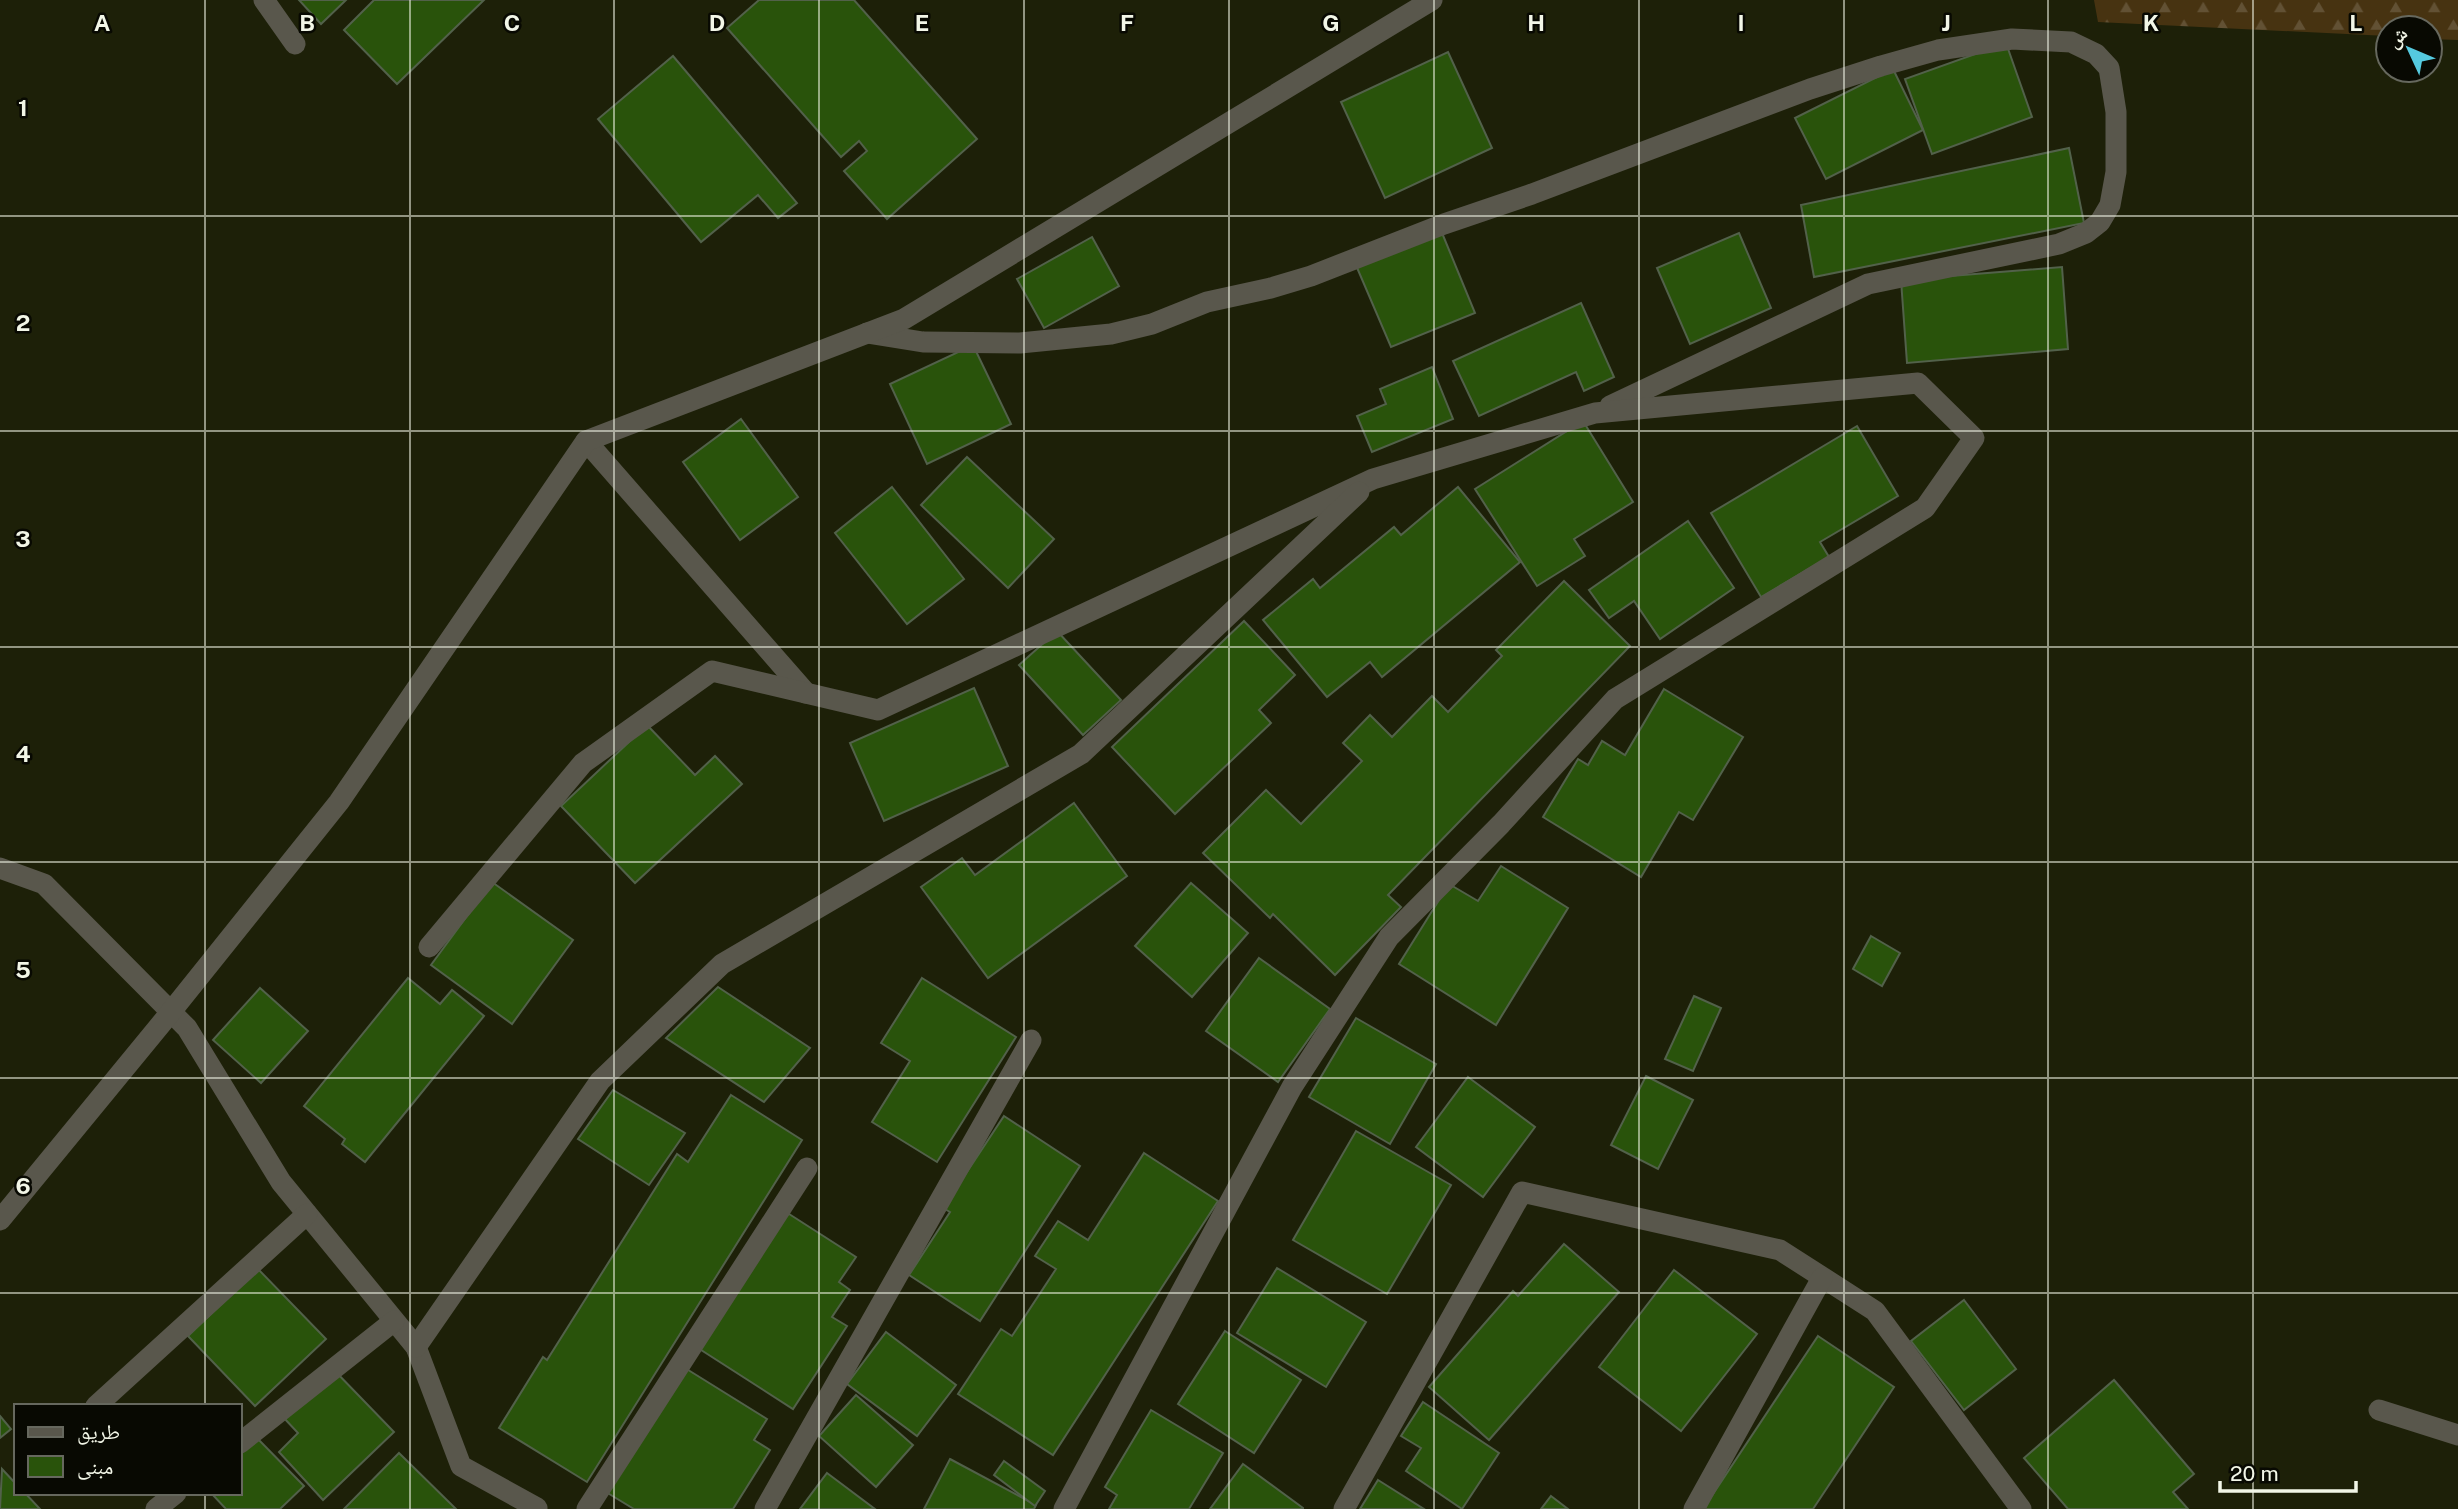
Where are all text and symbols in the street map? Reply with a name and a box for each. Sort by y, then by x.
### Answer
text: A [94,9,111,36]
text: B [299,9,315,36]
text: C [504,9,520,36]
text: D [709,9,725,36]
text: E [915,9,929,36]
text: F [1120,9,1134,36]
text: G [1322,9,1340,36]
text: H [1527,9,1545,36]
text: I [1737,9,1745,36]
text: J [1941,9,1951,36]
text: K [2143,9,2159,36]
text: L [2349,9,2363,36]
north arrow [2374,14,2444,84]
text: ش [2382,22,2412,53]
text: 1 [18,94,28,121]
text: 2 [16,309,30,336]
text: 3 [15,525,31,552]
text: 4 [15,740,31,767]
text: 5 [15,956,31,983]
text: 6 [15,1172,31,1199]
legend [14,1404,242,1495]
text: طريق [77,1419,120,1445]
scale bar [2220,1450,2356,1494]
text: مبنى [77,1454,113,1480]
text: 20 m [2230,1461,2279,1486]

